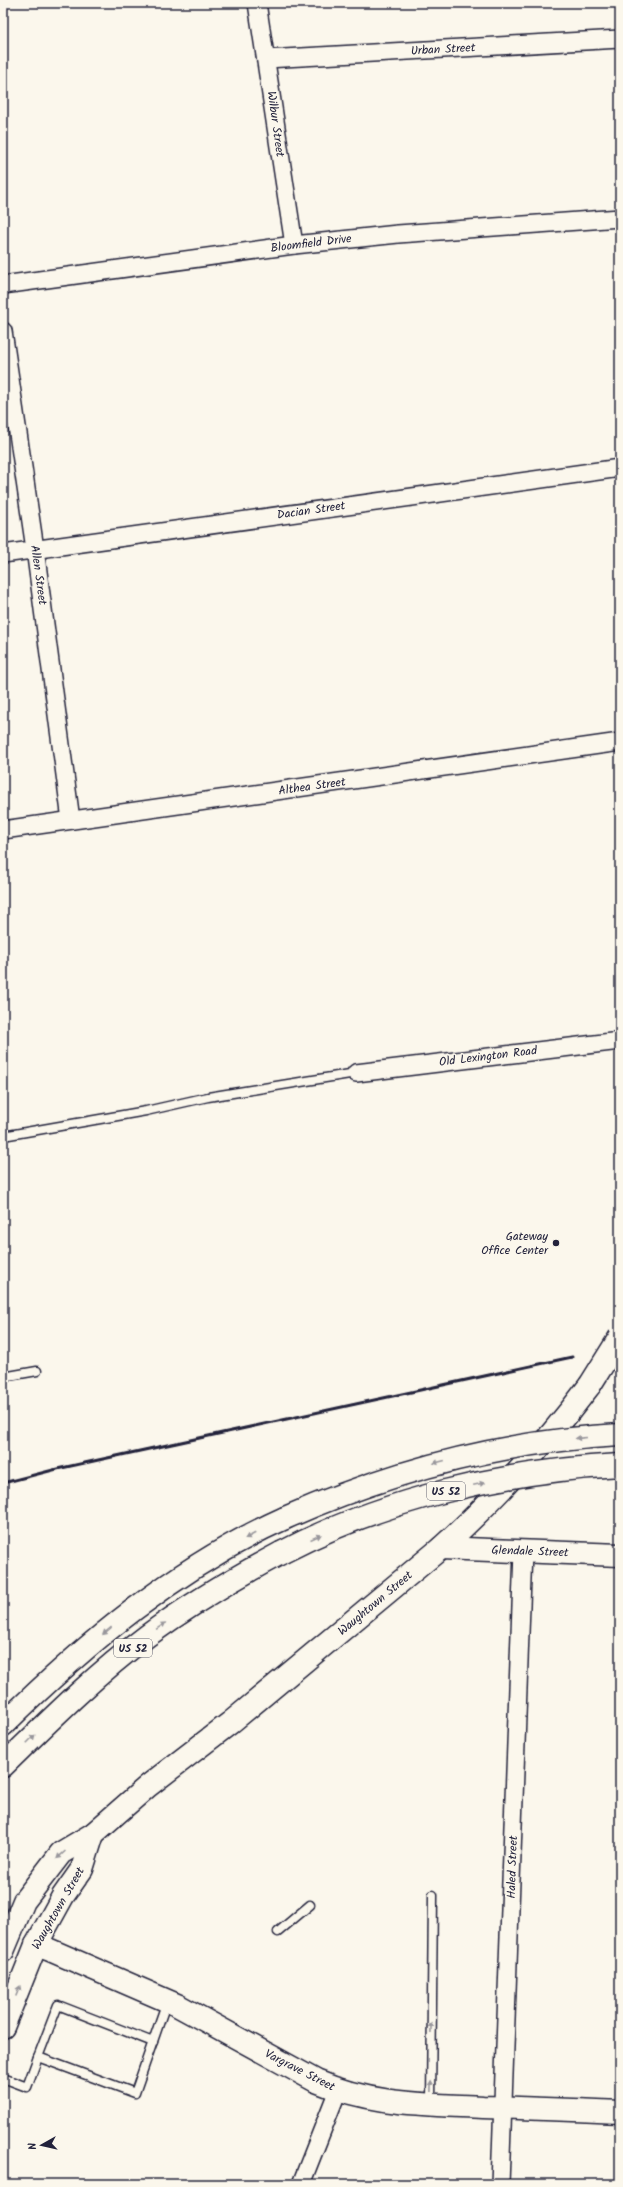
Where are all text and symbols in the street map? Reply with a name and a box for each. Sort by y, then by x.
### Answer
street label: Urban Street [410,38,476,61]
street label: Wilbur Street [261,90,290,159]
street label: Bloomfield Drive [269,229,353,258]
street label: Dacian Street [276,496,347,525]
street label: Allen Street [25,544,52,607]
street label: Althea Street [277,772,347,801]
street label: Old Lexington Road [438,1041,539,1072]
place label: Gateway Office Center [481,1227,549,1260]
marker: Gateway Office Center [551,1238,561,1248]
one-way arrow [575,1435,587,1442]
one-way arrow [433,1460,446,1466]
one-way arrow [473,1480,485,1486]
road number: US 52 [427,1482,465,1500]
one-way arrow [244,1533,256,1539]
one-way arrow [310,1534,322,1540]
street label: Glendale Street [491,1541,569,1562]
street label: Waughtown Street [334,1566,417,1640]
one-way arrow [156,1623,166,1631]
one-way arrow [101,1626,112,1635]
road number: US 52 [114,1639,152,1657]
one-way arrow [26,1734,36,1744]
street label: Haled Street [502,1835,523,1899]
one-way arrow [56,1850,66,1859]
street label: Waughtown Street [27,1863,90,1953]
one-way arrow [15,1984,21,1996]
one-way arrow [428,2022,435,2034]
street label: Vargrave Street [261,2045,339,2097]
one-way arrow [428,2079,434,2092]
north arrow [22,2125,62,2165]
text: N [24,2142,42,2151]

